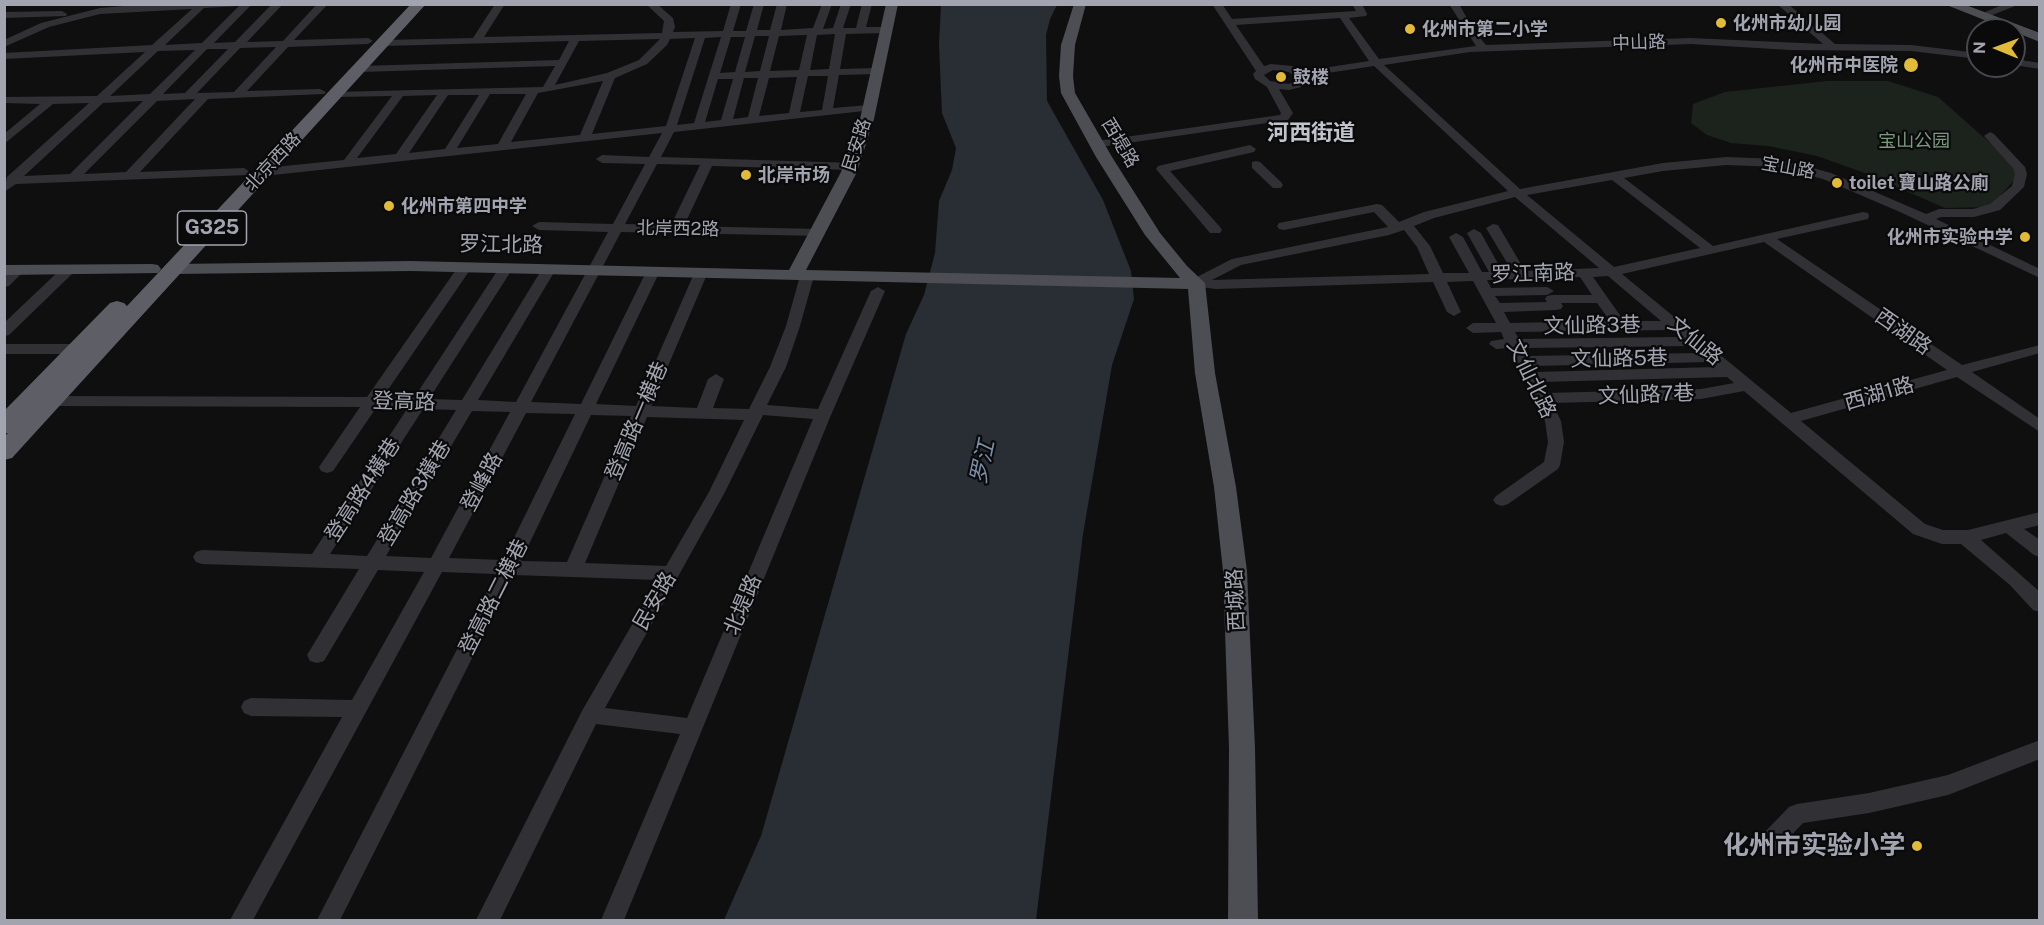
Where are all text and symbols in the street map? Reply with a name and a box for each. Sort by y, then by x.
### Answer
place label: 化州市幼儿园 [1733,12,1841,34]
marker: 化州市幼儿园 [1714,16,1728,30]
place label: 化州市第二小学 [1422,18,1548,40]
north arrow [1966,18,2026,78]
marker: 化州市第二小学 [1403,22,1417,36]
street label: 中山路 [1612,31,1666,55]
text: N [1970,41,1989,54]
place label: 化州市中医院 [1790,54,1898,76]
marker: 化州市中医院 [1902,56,1920,74]
place label: 鼓楼 [1293,66,1329,88]
marker: 鼓楼 [1274,70,1288,84]
street label: 西堤路 [1097,114,1143,172]
street label: 民安路 [838,116,876,174]
district label: 河西街道 [1267,120,1355,146]
street label: 北京西路 [241,128,305,196]
park label: 宝山公园 [1878,130,1950,152]
street label: 宝山路 [1760,153,1816,183]
place label: 北岸市场 [758,164,830,186]
marker: 北岸市场 [739,168,753,182]
place label: toilet 寶山路公廁 [1849,172,1988,194]
marker: toilet 寶山路公廁 [1830,176,1844,190]
place label: 化州市第四中学 [401,195,527,217]
marker: 化州市第四中学 [382,199,396,213]
road number: G325 [178,211,246,245]
street label: 北岸西2路 [636,217,720,241]
place label: 化州市实验中学 [1887,226,2013,248]
marker: 化州市实验中学 [2018,230,2032,244]
street label: 罗江北路 [459,232,543,258]
street label: 罗江南路 [1491,260,1575,288]
street label: 西湖路 [1870,304,1936,360]
street label: 文仙路 [1663,311,1727,371]
street label: 文仙路3巷 [1543,313,1641,339]
street label: 文仙北路 [1501,336,1561,422]
street label: 文仙路5巷 [1570,346,1668,372]
street label: 登高路一横巷 [601,358,673,484]
street label: 西湖1路 [1841,372,1917,416]
street label: 文仙路7巷 [1597,381,1695,409]
street label: 登高路 [372,388,436,416]
street label: 登高路4橫巷 [320,434,406,546]
street label: 登高路3橫巷 [374,436,456,550]
water label: 罗江 [966,438,1000,486]
street label: 登峰路 [456,448,508,516]
street label: 登高路二横巷 [454,535,534,659]
street label: 民安路 [628,567,682,635]
street label: 西城路 [1222,568,1250,632]
street label: 北堤路 [719,571,767,639]
place label: 化州市实验小学 [1723,830,1905,862]
marker: 化州市实验小学 [1910,839,1924,853]

